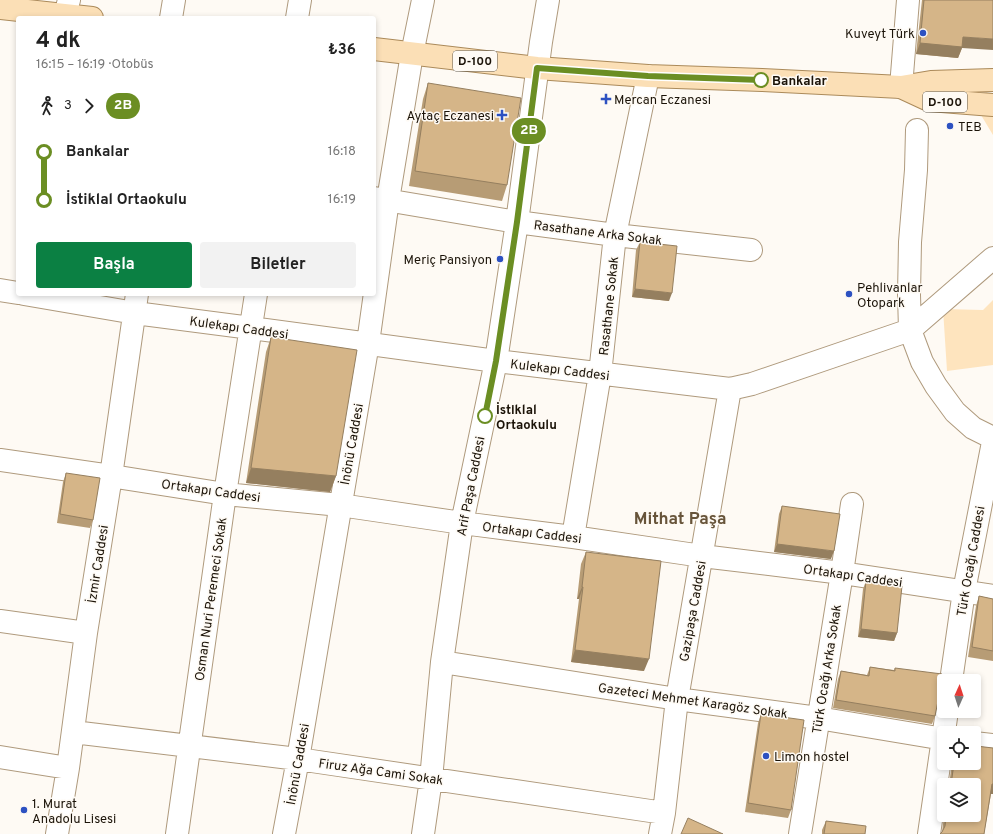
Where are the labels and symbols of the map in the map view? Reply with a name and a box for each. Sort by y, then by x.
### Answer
place label: Kuveyt Türk [845,27,915,43]
marker: Kuveyt Türk [918,28,928,38]
road number: D-100 [453,51,497,71]
marker: Bankalar [753,72,769,88]
place label: Bankalar [772,74,828,90]
road number: D-100 [923,92,967,112]
place label: Mercan Eczanesi [614,93,711,109]
marker: Mercan Eczanesi [601,94,611,104]
place label: Aytaç Eczanesi [406,109,494,125]
marker: Aytaç Eczanesi [497,110,507,120]
line badge: 2B [511,118,547,144]
place label: TEB [958,120,982,136]
marker: TEB [945,121,955,131]
street label: Rasathane Arka Sokak [533,218,663,250]
place label: Meriç Pansiyon [404,253,492,269]
marker: Meriç Pansiyon [495,254,505,264]
street label: Rasathane Sokak [597,256,623,357]
place label: Pehlivanlar Otopark [857,281,922,312]
marker: Pehlivanlar Otopark [844,289,854,299]
street label: Kulekapı Caddesi [188,314,289,344]
street label: Kulekapı Caddesi [509,357,610,385]
street label: İnönü Caddesi [336,402,368,486]
place label: İstiklal Ortaokulu [496,402,557,434]
marker: İstiklal Ortaokulu [477,408,493,424]
street label: Arif Paşa Caddesi [454,435,489,538]
street label: Ortakapı Caddesi [160,477,261,507]
street label: Türk Ocağı Caddesi [954,505,990,618]
district label: Mithat Paşa [634,509,726,531]
street label: Osman Nuri Peremeci Sokak [193,516,231,682]
street label: Ortakapı Caddesi [481,520,582,548]
street label: İzmir Caddesi [83,524,113,605]
street label: Gazipaşa Caddesi [677,560,711,663]
street label: Ortakapı Caddesi [802,562,903,592]
street label: Türk Ocağı Arka Sokak [810,603,846,735]
north arrow [937,674,981,718]
street label: Gazeteci Mehmet Karagöz Sokak [597,681,789,723]
street label: İnönü Caddesi [282,722,314,806]
place label: Limon hostel [774,750,849,766]
marker: Limon hostel [761,751,771,761]
street label: Firuz Ağa Cami Sokak [317,756,444,790]
place label: 1. Murat Anadolu Lisesi [32,797,116,828]
marker: 1. Murat Anadolu Lisesi [19,805,29,815]

